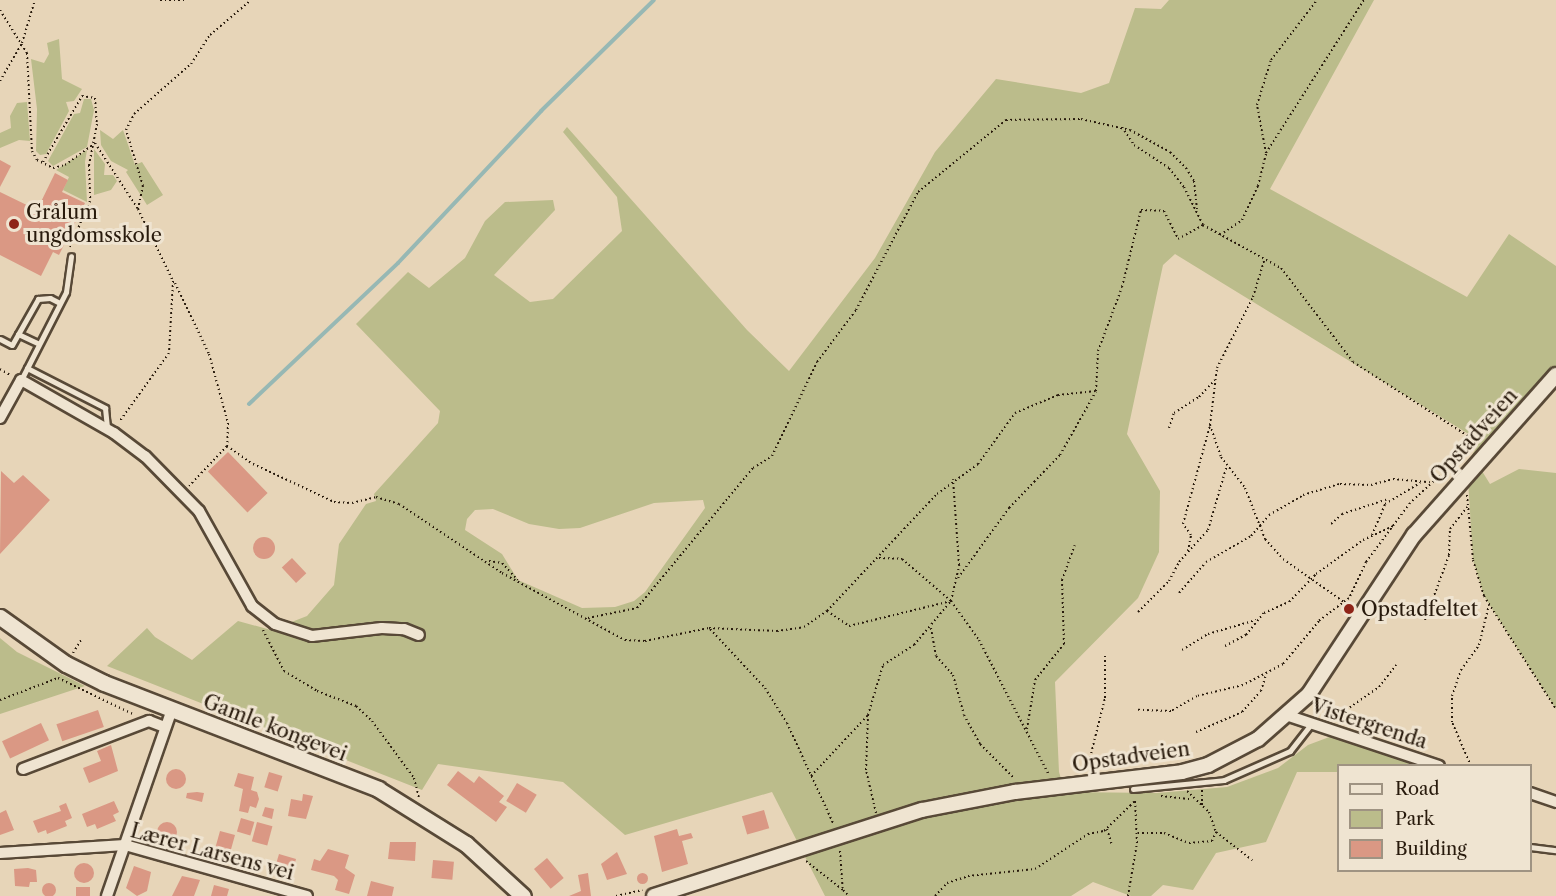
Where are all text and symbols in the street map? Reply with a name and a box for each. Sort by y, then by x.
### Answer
place label: Grålum ungdomsskole [26,201,162,248]
marker: Grålum ungdomsskole [7,217,21,231]
street label: Opstadveien [1425,384,1523,488]
place label: Opstadfeltet [1361,597,1478,621]
marker: Opstadfeltet [1342,602,1356,616]
street label: Gamle kongevei [200,690,350,766]
street label: Vistergrenda [1308,694,1430,754]
street label: Opstadveien [1071,737,1191,777]
legend [1337,764,1532,872]
text: Road [1395,778,1440,800]
text: Park [1395,808,1434,830]
street label: Lærer Larsens vei [127,819,297,885]
text: Building [1395,838,1467,860]

